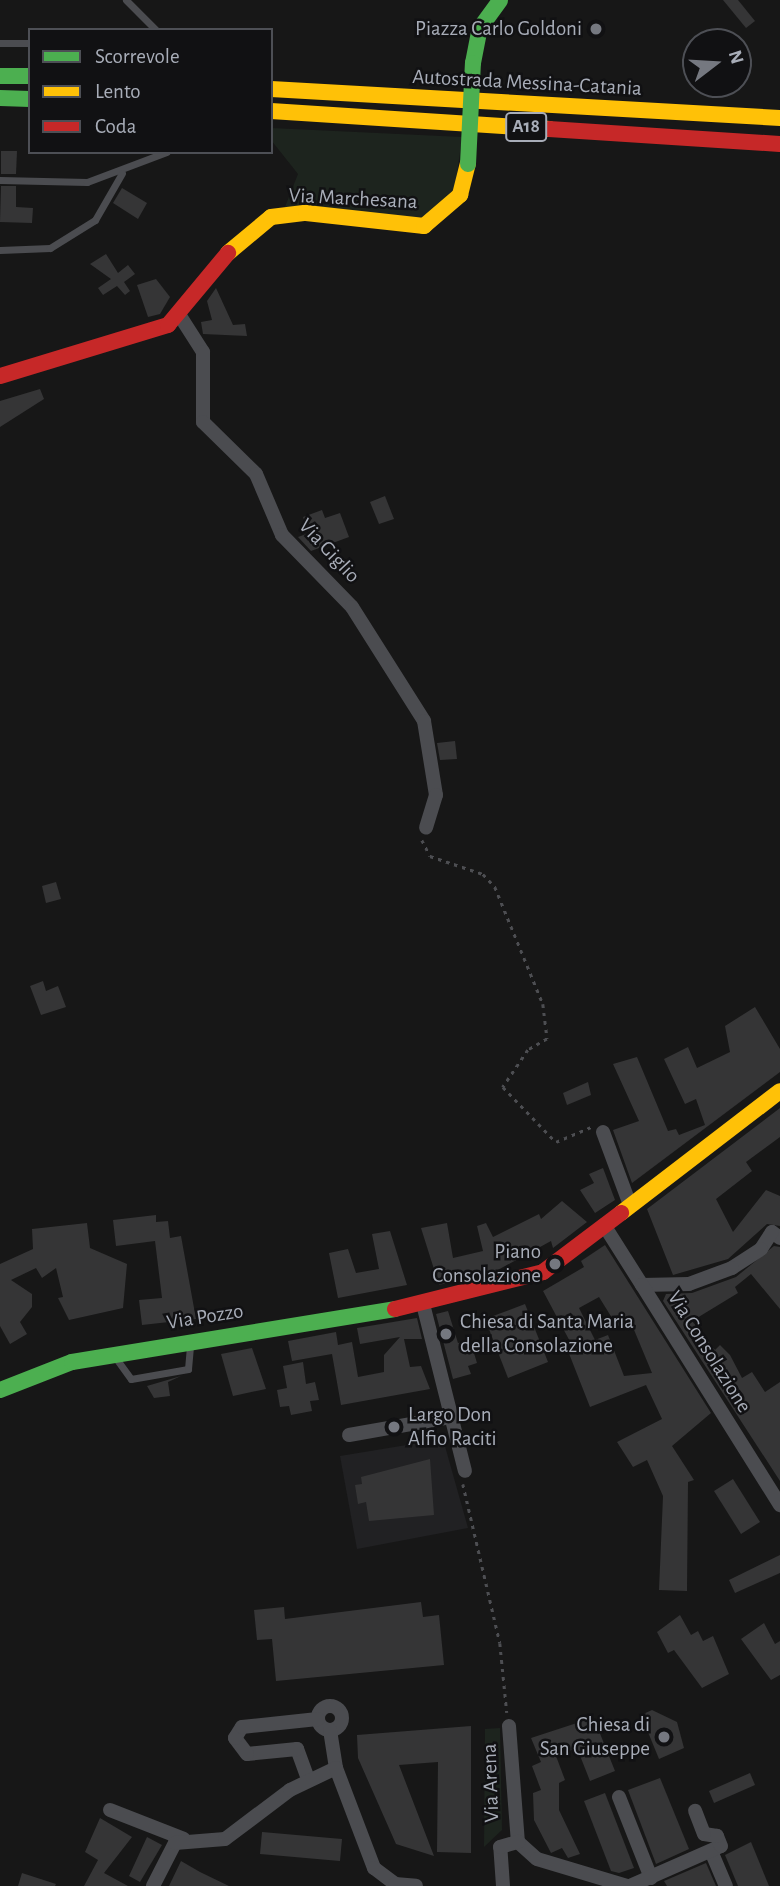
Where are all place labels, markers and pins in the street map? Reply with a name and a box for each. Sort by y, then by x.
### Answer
place label: Piazza Carlo Goldoni [415,16,582,42]
marker: Piazza Carlo Goldoni [588,21,604,37]
place label: Piano Consolazione [432,1239,541,1289]
marker: Piano Consolazione [547,1256,563,1272]
place label: Chiesa di Santa Maria della Consolazione [460,1309,634,1359]
marker: Chiesa di Santa Maria della Consolazione [438,1326,454,1342]
place label: Largo Don Alfio Raciti [408,1402,497,1452]
marker: Largo Don Alfio Raciti [386,1419,402,1435]
place label: Chiesa di San Giuseppe [540,1712,650,1762]
marker: Chiesa di San Giuseppe [656,1729,672,1745]

